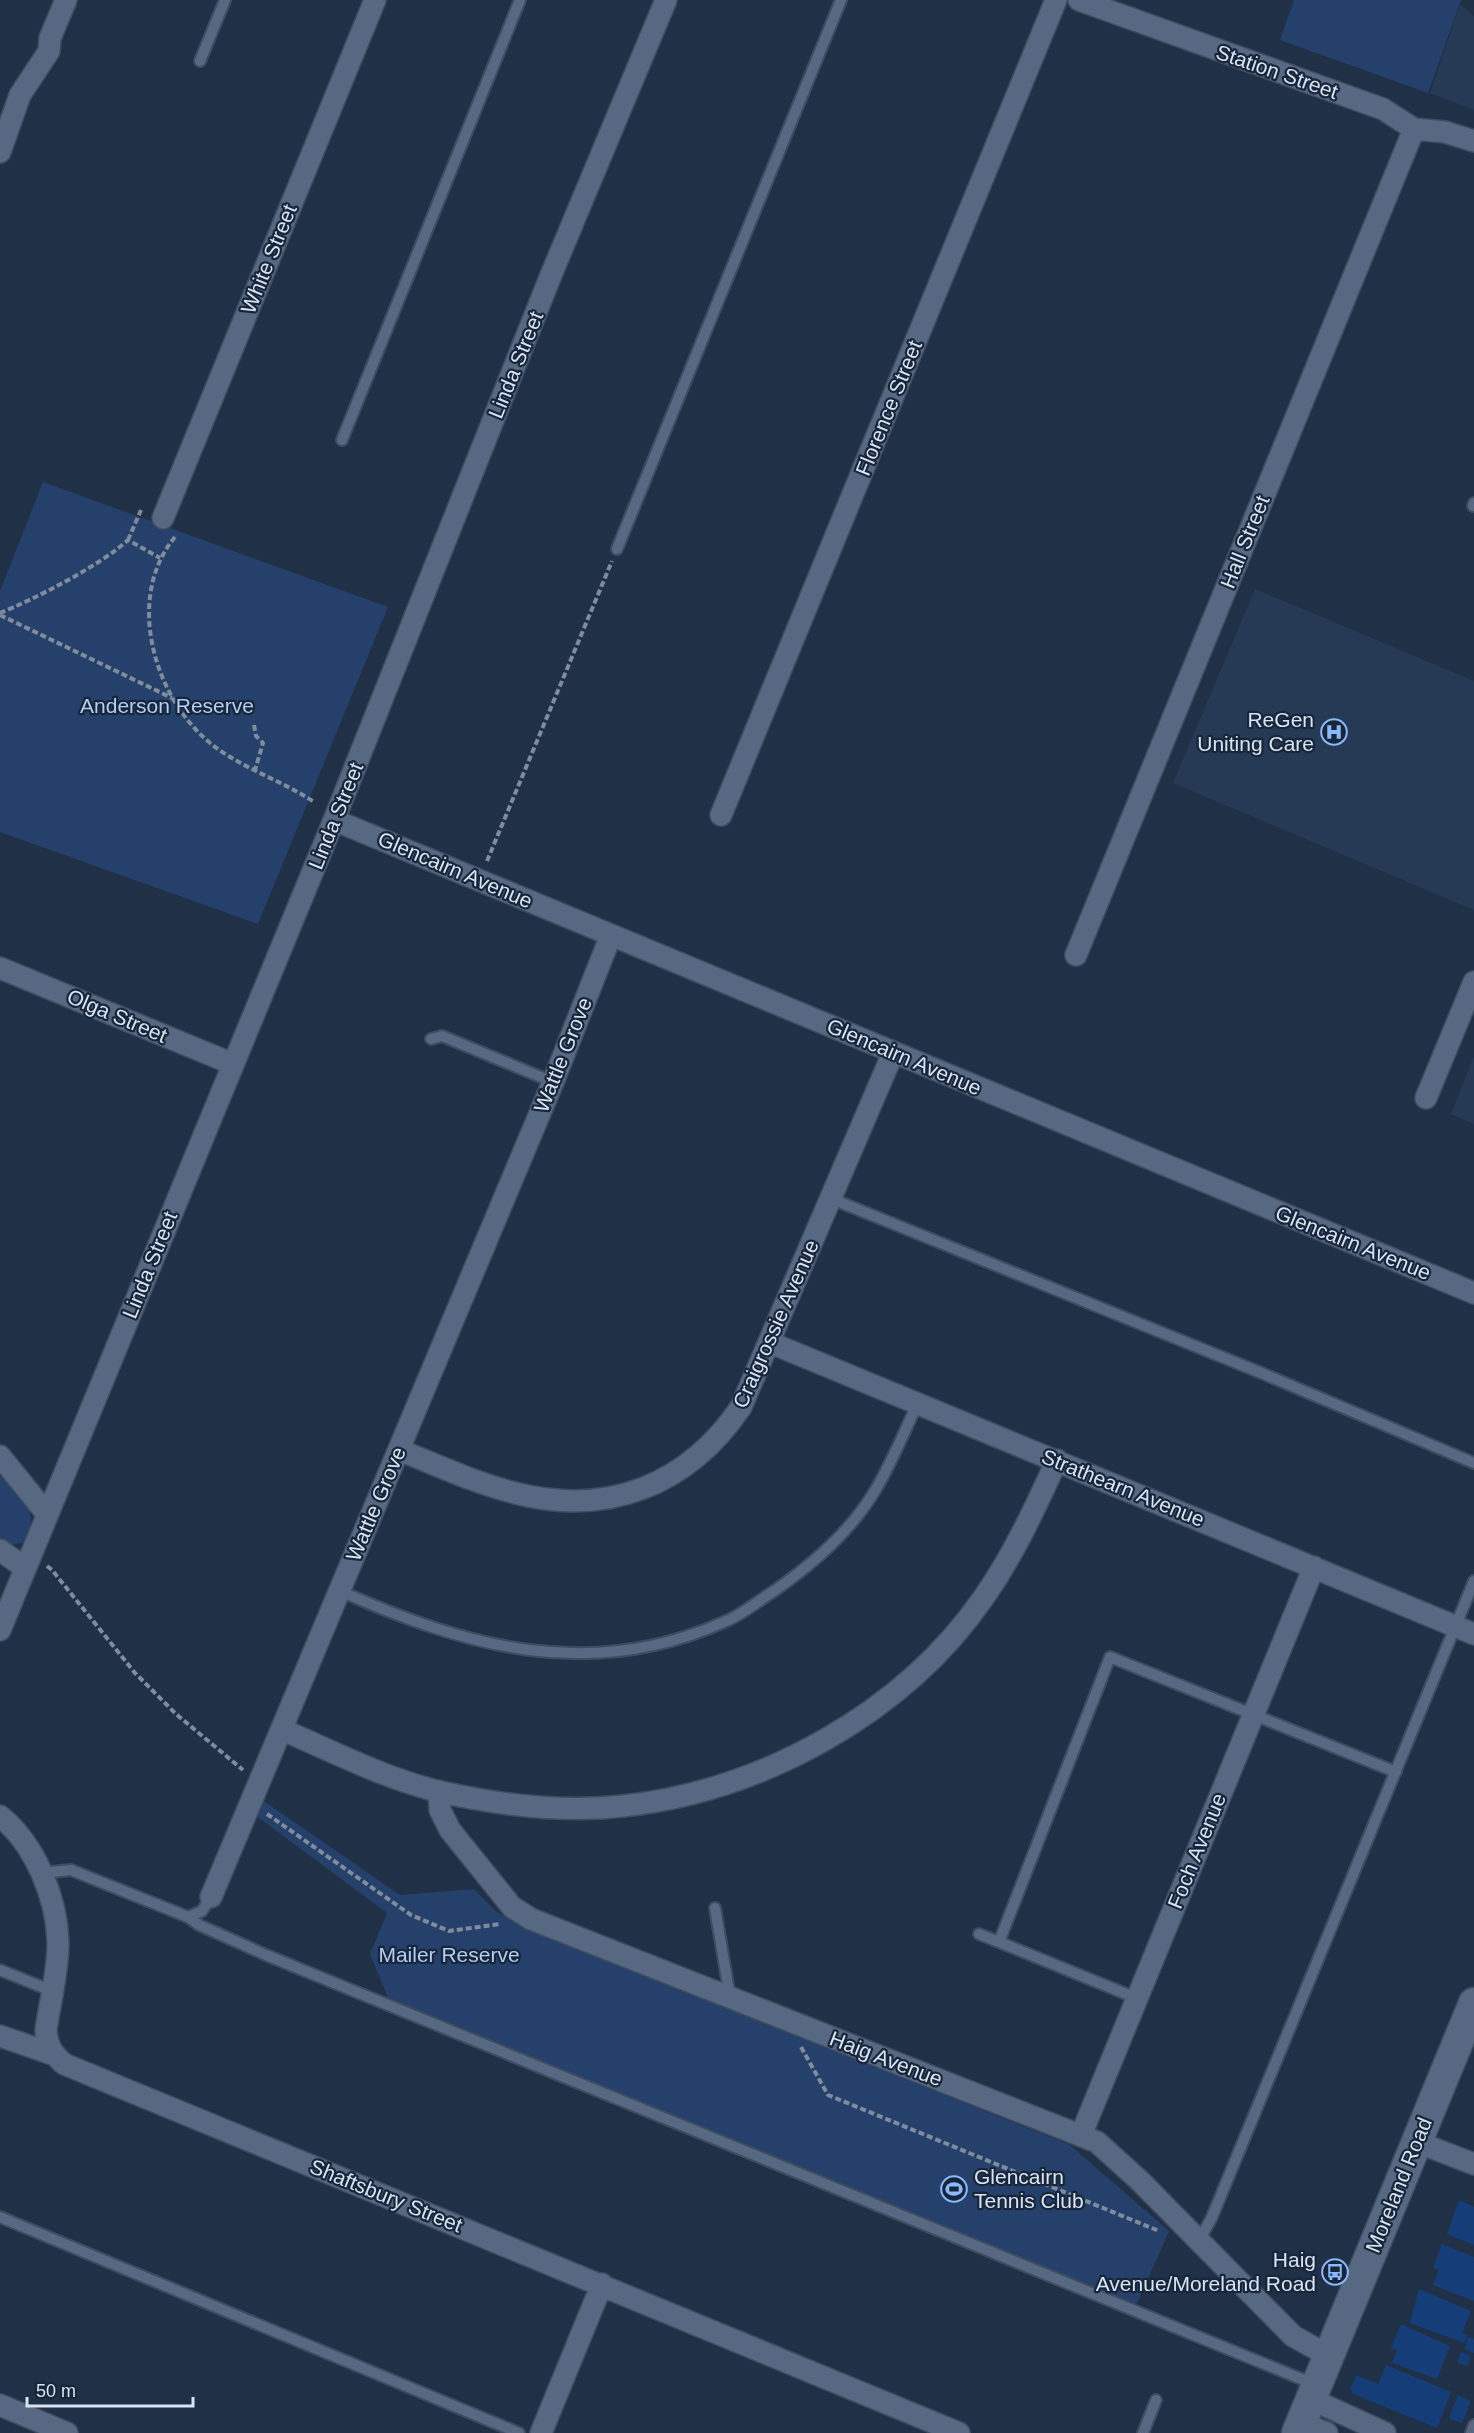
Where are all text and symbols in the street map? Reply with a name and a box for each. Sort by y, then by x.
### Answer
street label: Station Street [1213,40,1341,103]
street label: White Street [236,201,301,317]
street label: Linda Street [484,308,547,422]
street label: Florence Street [851,337,926,479]
street label: Hall Street [1216,492,1274,592]
park label: Anderson Reserve [80,694,254,717]
place label: ReGen Uniting Care [1197,708,1314,755]
hospital icon: ReGen Uniting Care [1319,717,1349,747]
street label: Linda Street [304,759,367,873]
street label: Glencairn Avenue [375,827,536,912]
street label: Olga Street [64,984,171,1047]
street label: Wattle Grove [529,994,596,1116]
street label: Glencairn Avenue [824,1014,985,1099]
street label: Glencairn Avenue [1272,1201,1434,1284]
street label: Linda Street [118,1208,181,1322]
street label: Craigrossie Avenue [728,1236,823,1411]
street label: Wattle Grove [341,1443,410,1564]
street label: Strathearn Avenue [1038,1444,1208,1531]
street label: Foch Avenue [1163,1790,1230,1912]
park label: Mailer Reserve [378,1943,520,1966]
street label: Haig Avenue [827,2027,946,2091]
street label: Moreland Road [1361,2114,1436,2256]
street label: Shaftsbury Street [307,2154,466,2237]
place label: Glencairn Tennis Club [974,2165,1084,2212]
sports icon: Glencairn Tennis Club [939,2174,969,2204]
place label: Haig Avenue/Moreland Road [1096,2248,1316,2295]
bus stop icon: Haig Avenue/Moreland Road [1320,2257,1350,2287]
scale bar [27,2370,194,2408]
text: 50 m [36,2381,76,2401]

